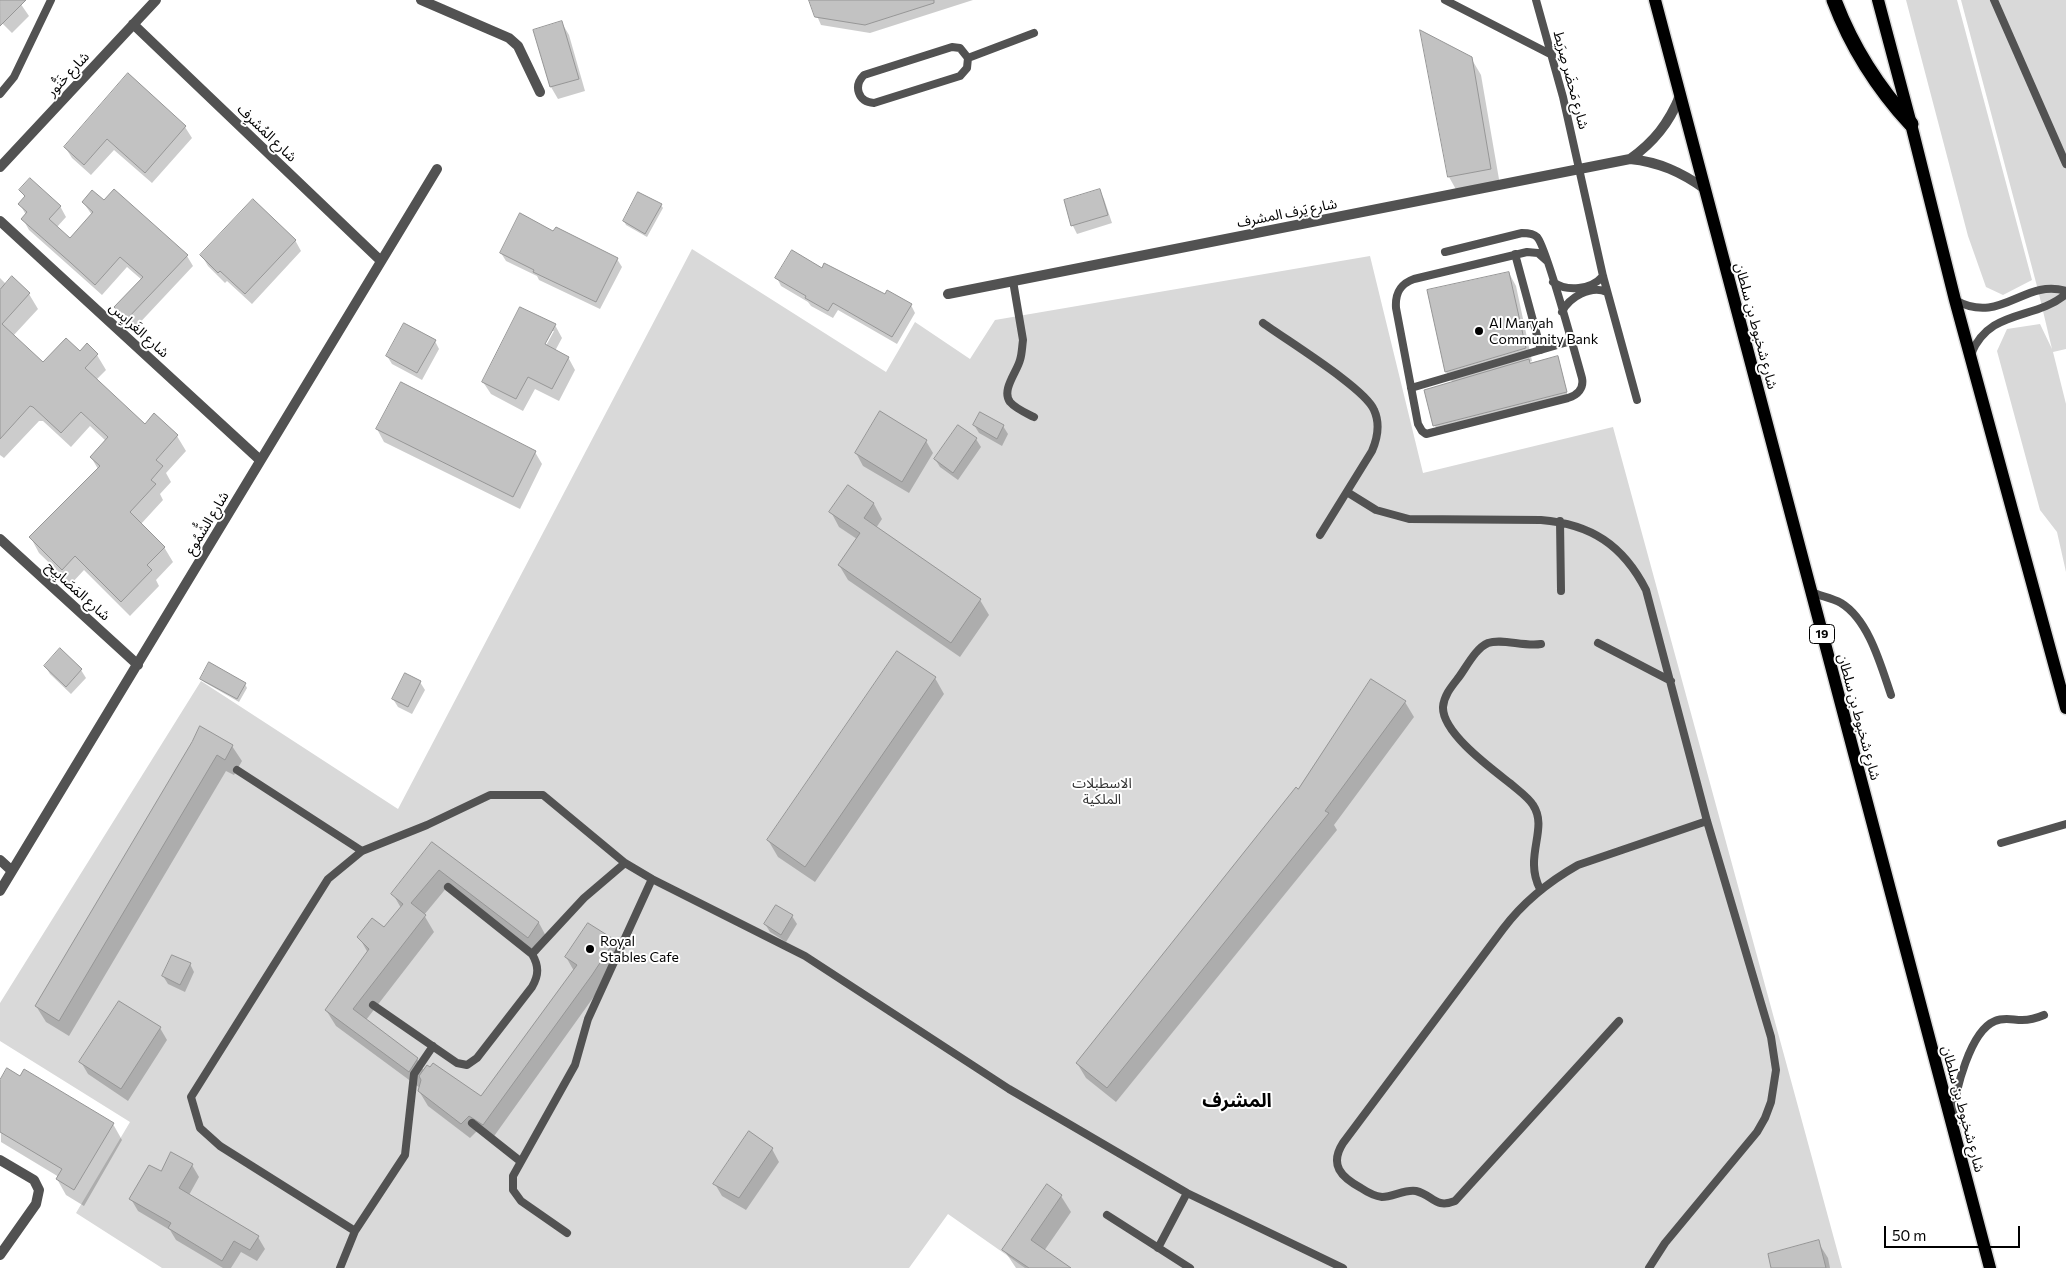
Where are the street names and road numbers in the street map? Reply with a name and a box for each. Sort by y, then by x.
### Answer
street label: شارع مَحضَر صِرَيط [1550,29,1592,131]
street label: شارع خَنُّور [43,48,93,100]
street label: شارع المُشرِف [234,101,300,165]
street label: شارع يَرف المشرف [1236,195,1338,231]
street label: شارع شخبوط بن سلطان [1731,261,1781,391]
street label: شارع الغَرايِس [106,299,172,361]
street label: شارع الشُّمُوع [182,488,232,558]
street label: شارع المَصَابِيح [42,558,114,624]
road number: 19 [1810,624,1834,644]
street label: شارع شخبوط بن سلطان [1834,652,1884,782]
street label: شارع شخبوط بن سلطان [1938,1044,1988,1174]

